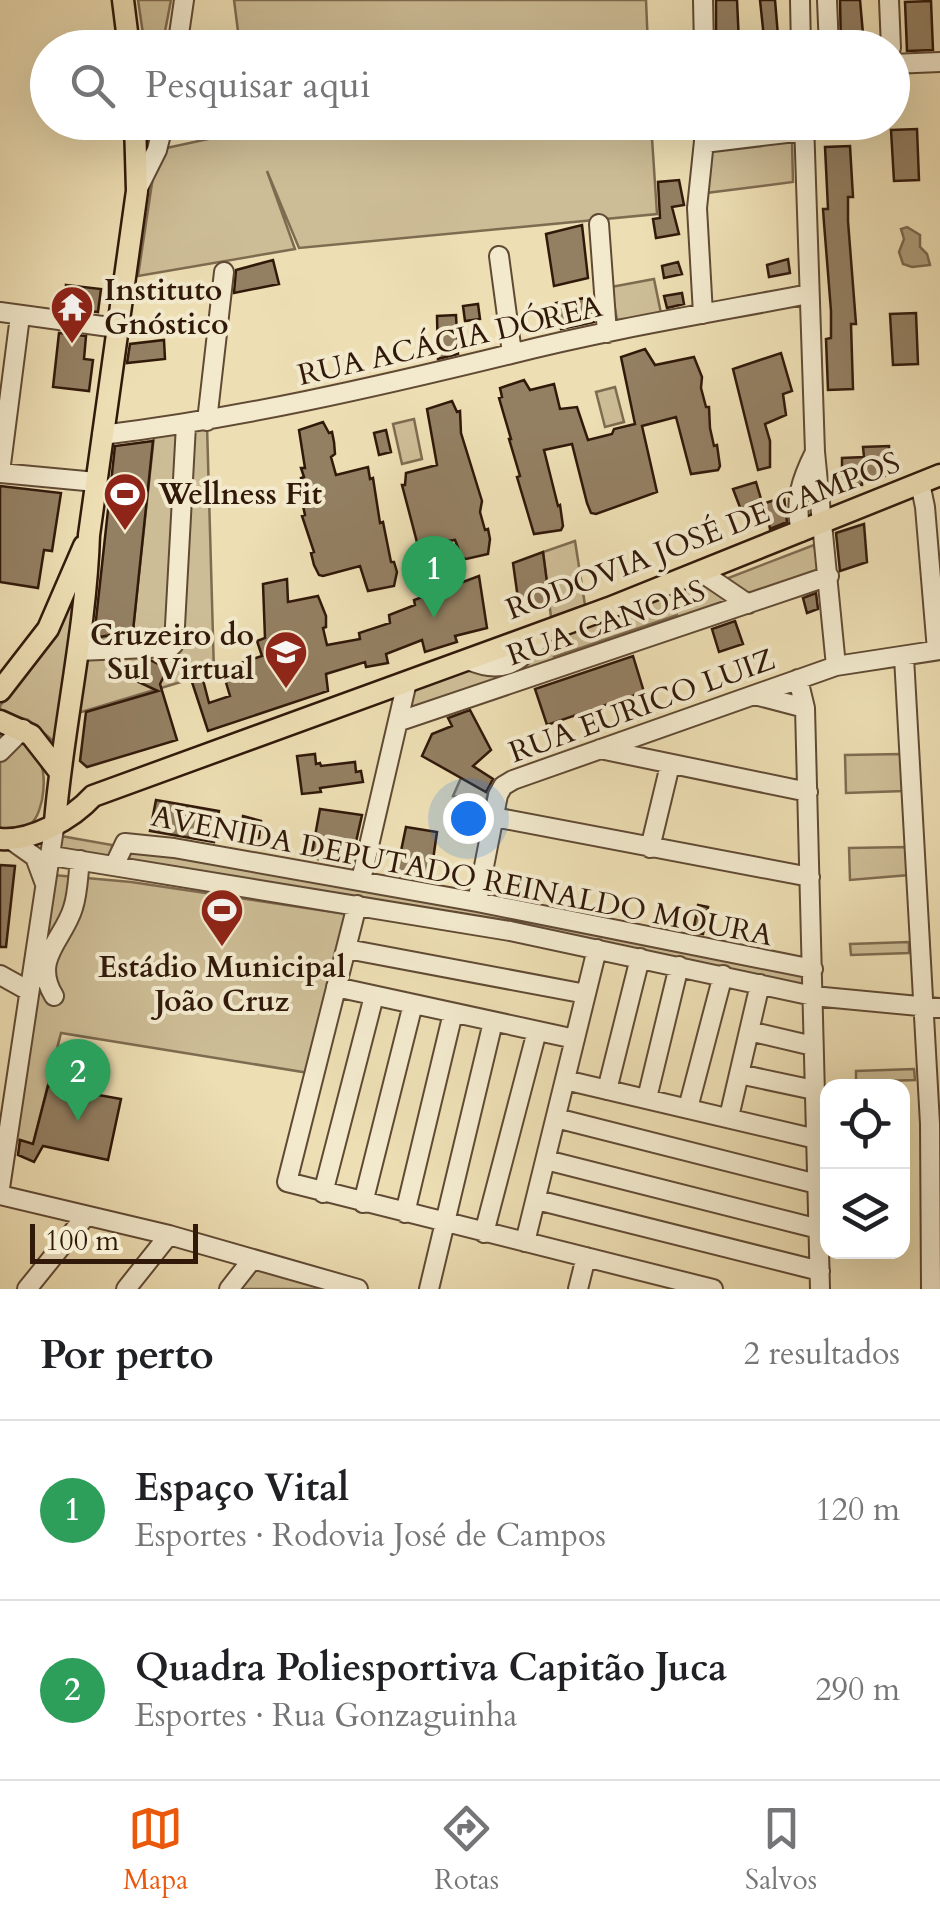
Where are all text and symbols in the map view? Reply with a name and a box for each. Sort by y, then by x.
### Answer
search box [30,30,910,140]
icon: search [65,58,120,113]
text: Pesquisar aqui [145,59,371,111]
place label: Instituto Gnóstico [104,270,228,345]
temple icon: Instituto Gnóstico [49,284,95,345]
street label: RUA ACÁCIA DÓREA [294,286,607,396]
street label: RODOVIA JOSÉ DE CAMPOS [500,442,906,630]
sports icon: Wellness Fit [102,471,148,532]
place label: Wellness Fit [157,474,323,515]
pin: 1 [402,536,466,618]
street label: RUA CANOAS [502,570,710,676]
place label: Cruzeiro do Sul Virtual [90,615,254,690]
school or university icon: Cruzeiro do Sul Virtual [263,629,309,690]
street label: RUA EURICO LUIZ [503,639,781,773]
your location [443,793,494,844]
street label: AVENIDA DEPUTADO REINALDO MOURA [148,796,777,957]
sports icon: Estádio Municipal João Cruz [199,887,245,948]
place label: Estádio Municipal João Cruz [98,947,346,1022]
pin: 2 [46,1038,110,1121]
map controls [820,1079,910,1259]
button: locate [820,1079,910,1169]
button: layers [820,1169,910,1259]
scale bar [30,1219,198,1264]
text: 100 m [45,1222,119,1260]
text: Por perto [40,1326,214,1383]
text: 2 resultados [743,1332,900,1376]
text: Espaço Vital [135,1462,349,1514]
text: 1 [64,1488,81,1532]
text: 120 m [815,1488,900,1532]
text: Esportes · Rodovia José de Campos [135,1514,606,1558]
text: Quadra Poliesportiva Capitão Juca [135,1642,727,1694]
text: 2 [64,1668,81,1712]
text: 290 m [815,1668,900,1712]
text: Esportes · Rua Gonzaguinha [135,1694,517,1738]
tab: Mapa [123,1801,188,1899]
tab: Rotas [434,1801,499,1899]
tab: Salvos [745,1801,817,1899]

